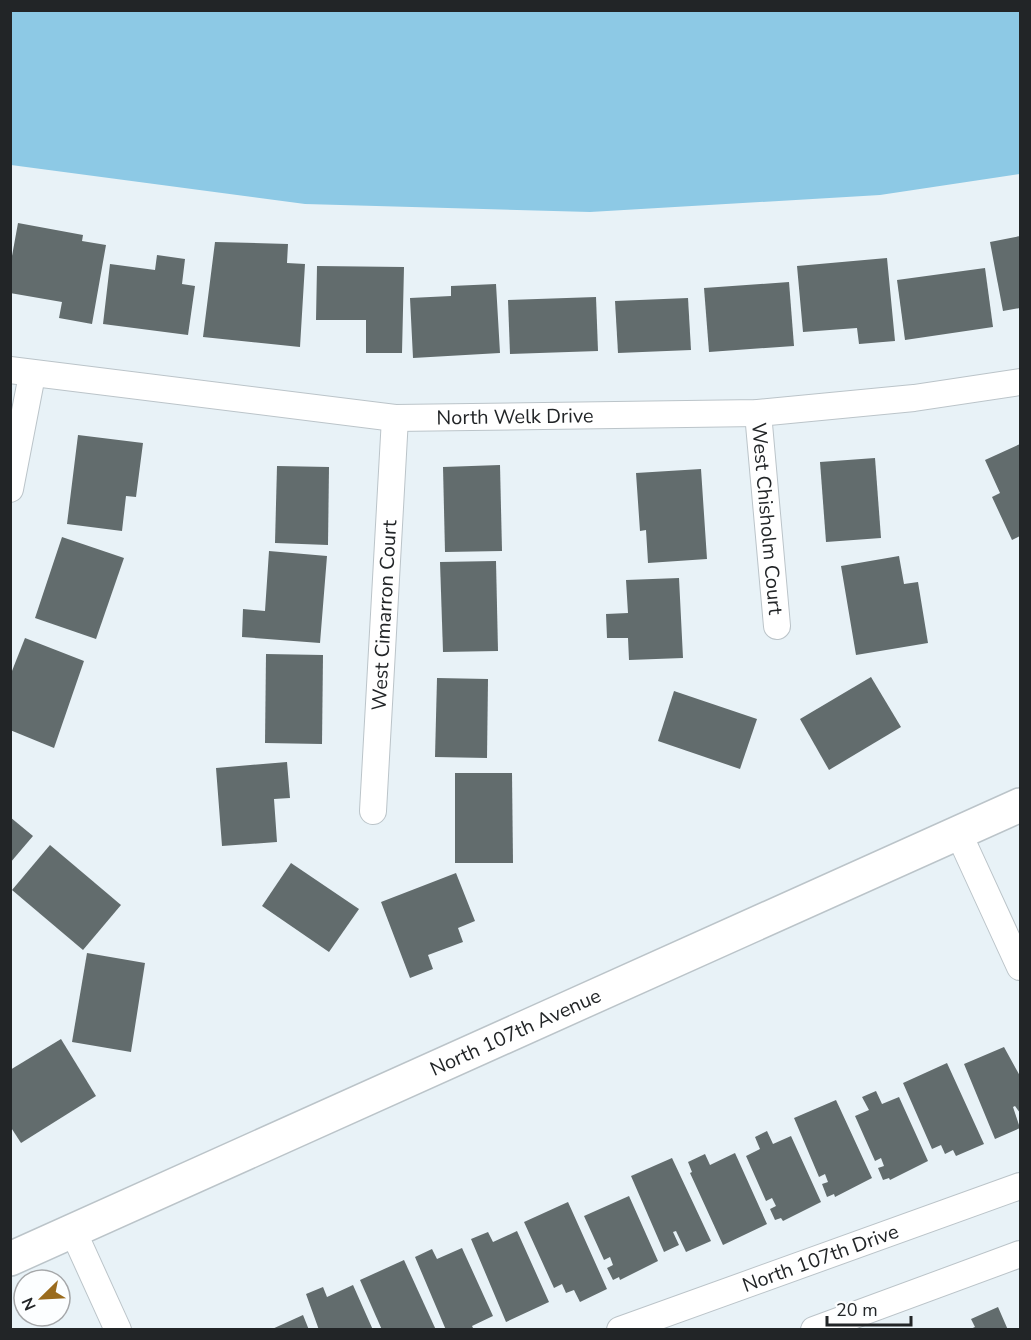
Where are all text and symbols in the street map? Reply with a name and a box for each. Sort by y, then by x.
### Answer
street label: North Welk Drive [436,402,594,431]
street label: West Chisholm Court [745,421,789,617]
street label: West Cimarron Court [366,518,403,711]
street label: North 107th Avenue [426,982,605,1083]
street label: North 107th Drive [739,1218,902,1299]
north arrow [12,1268,72,1328]
scale bar [827,1289,911,1327]
text: N [17,1294,42,1314]
text: 20 m [836,1298,878,1322]

